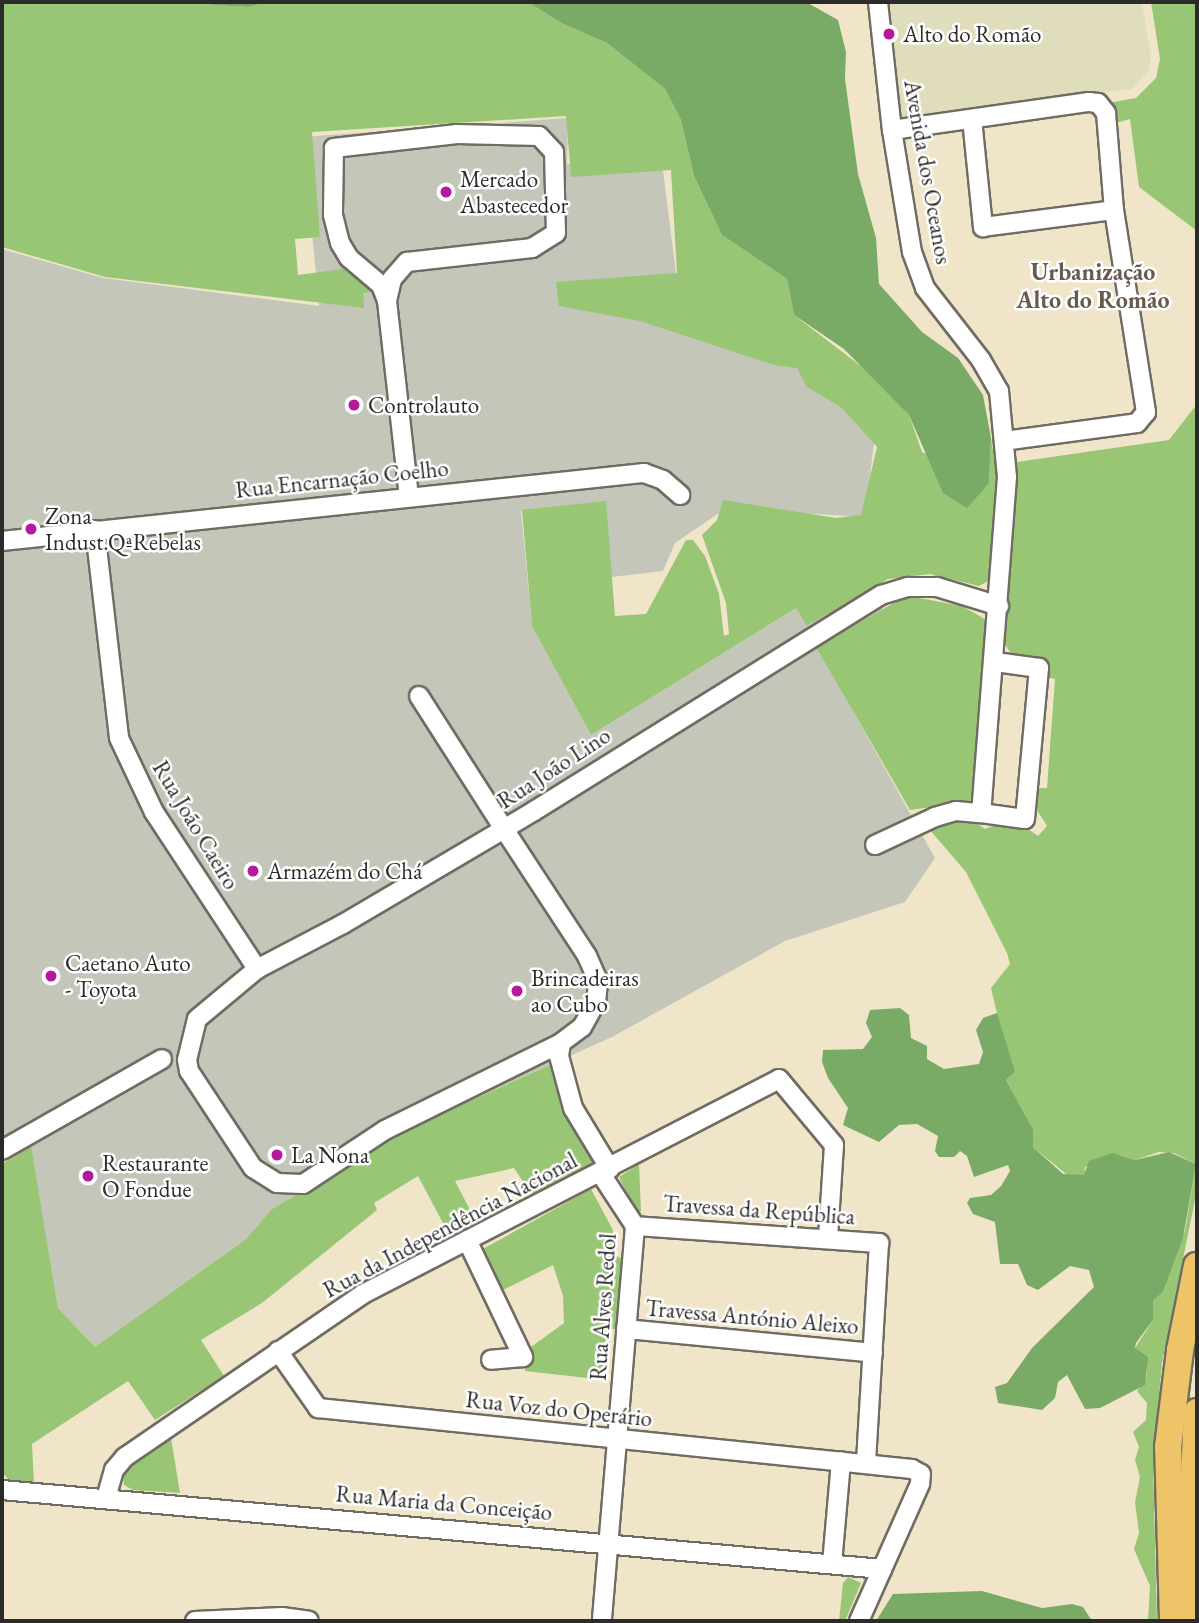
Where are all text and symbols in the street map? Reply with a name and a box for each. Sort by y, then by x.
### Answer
place label: Alto do Romão [903,20,1042,48]
marker: Alto do Romão [881,26,897,42]
street label: Avenida dos Oceanos [898,78,958,266]
place label: Mercado Abastecedor [460,165,568,219]
marker: Mercado Abastecedor [438,184,454,200]
district label: Urbanização Alto do Romão [1016,258,1170,314]
place label: Controlauto [368,391,479,419]
marker: Controlauto [346,397,362,413]
street label: Rua Encarnação Coelho [234,454,450,504]
place label: Zona Indust.QªRebelas [45,502,201,556]
marker: Zona Indust.QªRebelas [23,521,39,537]
street label: Rua João Lino [492,721,616,815]
street label: Rua João Caeiro [147,756,245,894]
place label: Armazém do Chá [267,857,422,885]
marker: Armazém do Chá [245,863,261,879]
place label: Caetano Auto - Toyota [65,949,191,1003]
place label: Brincadeiras ao Cubo [531,964,639,1018]
marker: Caetano Auto - Toyota [43,968,59,984]
marker: Brincadeiras ao Cubo [509,983,525,999]
place label: La Nona [291,1141,369,1169]
street label: Rua da Independência Nacional [318,1146,582,1304]
marker: La Nona [269,1147,285,1163]
place label: Restaurante O Fondue [102,1149,209,1203]
marker: Restaurante O Fondue [80,1168,96,1184]
street label: Travessa da República [662,1190,856,1230]
street label: Rua Alves Redol [584,1232,622,1382]
street label: Travessa António Aleixo [644,1294,860,1340]
street label: Rua Voz do Operário [464,1385,654,1433]
street label: Rua Maria da Conceição [335,1480,553,1526]

